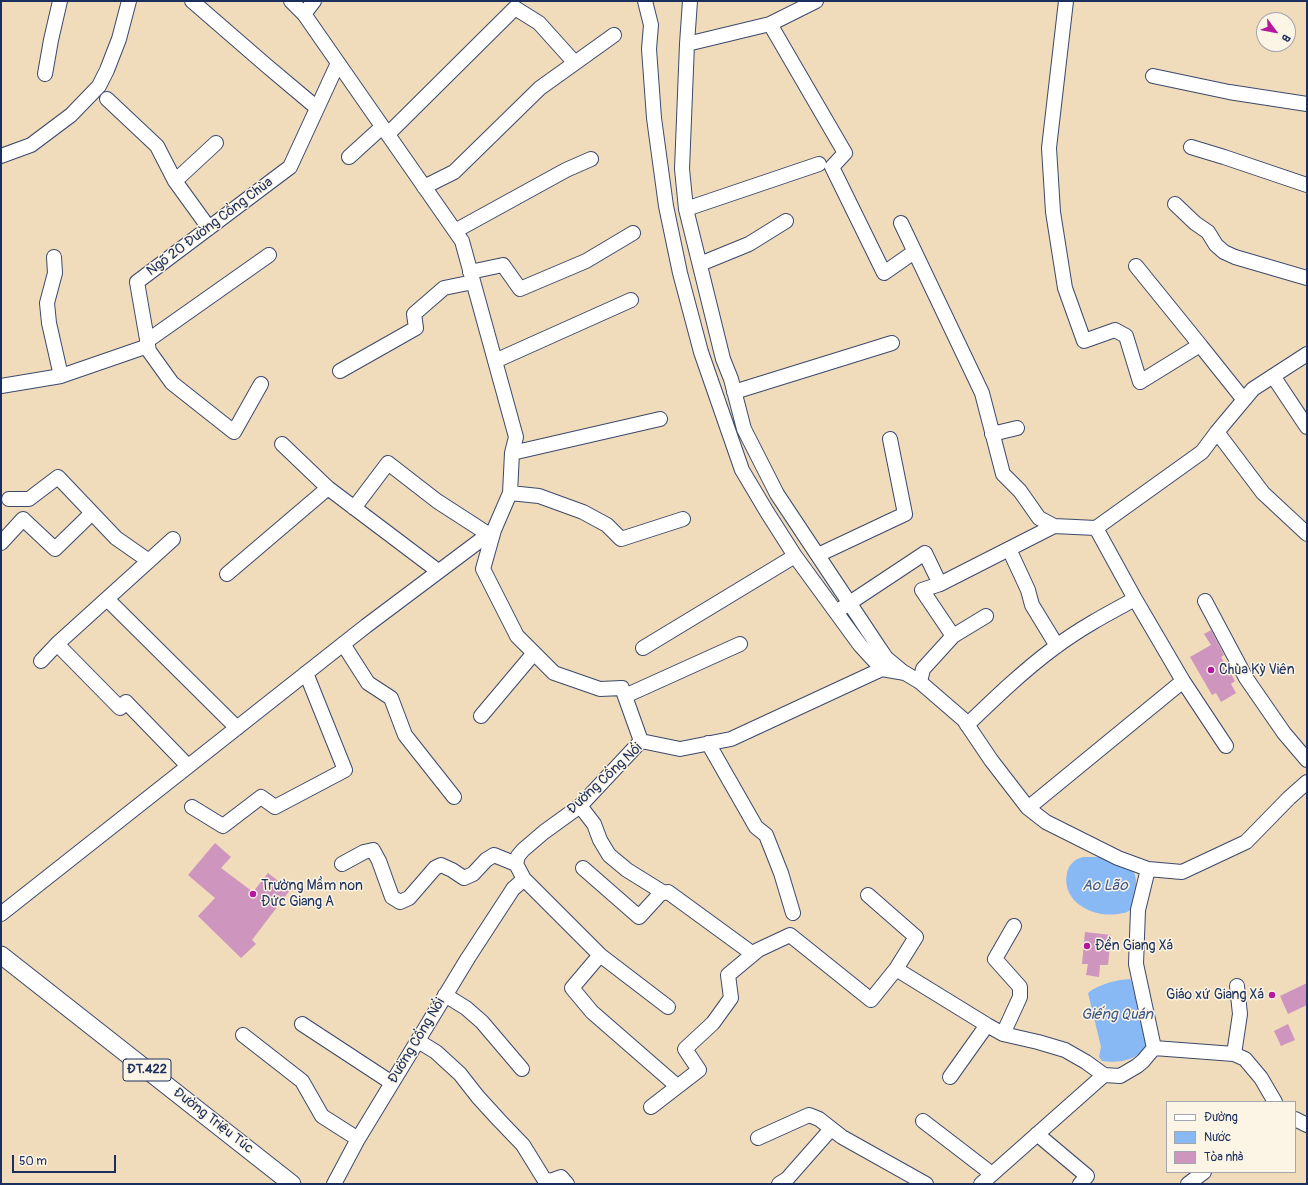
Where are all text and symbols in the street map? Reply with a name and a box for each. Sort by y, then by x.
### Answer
north arrow [1256,12,1296,52]
text: B [1279,32,1293,44]
street label: Ngõ 20 Đường Cổng Chùa [144,174,276,280]
place label: Chùa Kỳ Viên [1219,662,1295,678]
marker: Chùa Kỳ Viên [1206,665,1216,675]
street label: Đường Cổng Nổi [564,740,646,818]
water label: Ao Lão [1082,877,1128,895]
place label: Trường Mầm non Đức Giang A [261,878,363,910]
marker: Trường Mầm non Đức Giang A [248,889,258,899]
place label: Đền Giang Xá [1095,938,1173,954]
marker: Đền Giang Xá [1082,941,1092,951]
place label: Giáo xứ Giang Xá [1166,987,1264,1003]
marker: Giáo xứ Giang Xá [1267,990,1277,1000]
street label: Đường Cổng Nổi [385,995,449,1087]
water label: Giếng Quán [1081,1006,1153,1024]
road number: ĐT.422 [123,1059,171,1081]
street label: Đường Triệu Túc [170,1084,256,1158]
legend [1166,1101,1296,1173]
text: Đường [1204,1110,1238,1125]
text: Nước [1204,1130,1231,1145]
scale bar [14,1147,118,1173]
text: Tòa nhà [1204,1150,1243,1165]
text: 50 m [19,1154,47,1169]

